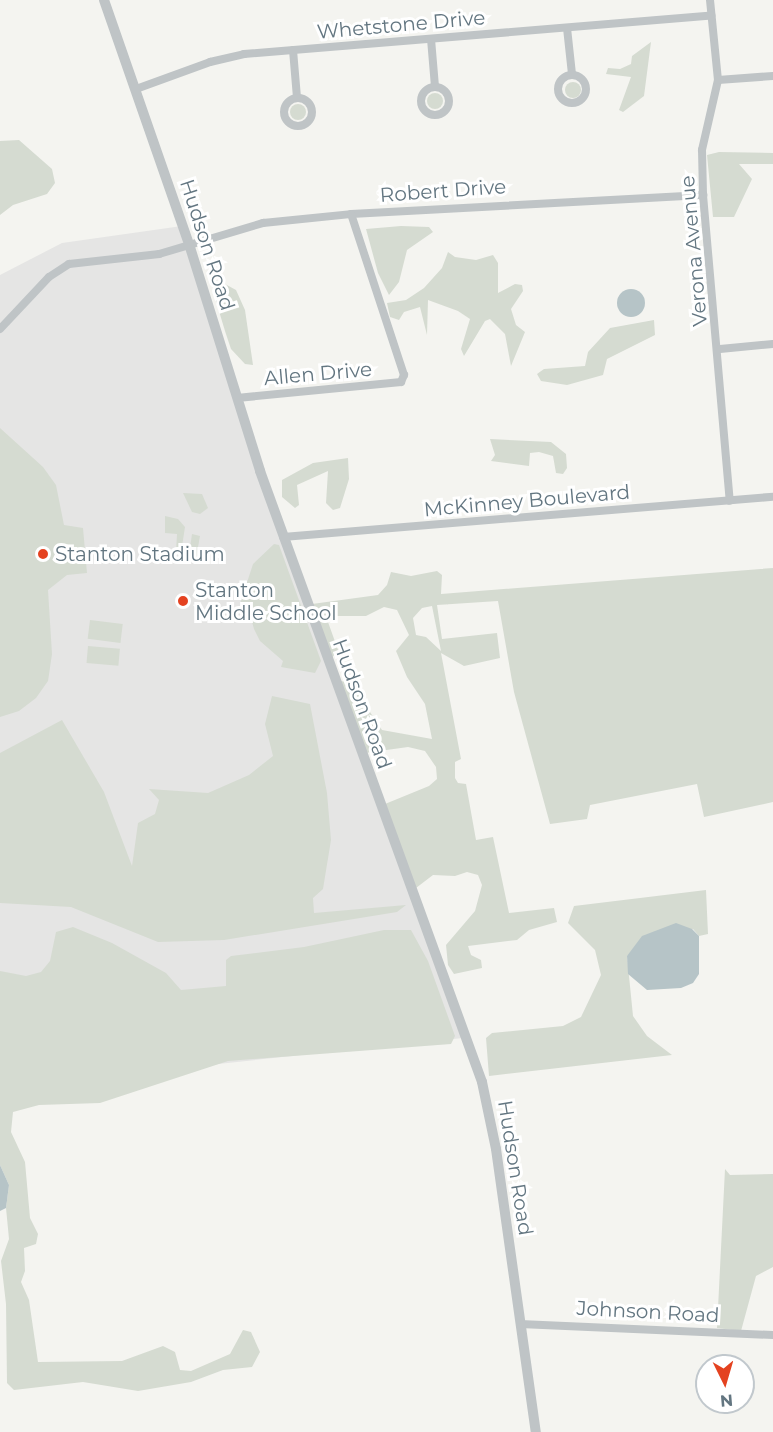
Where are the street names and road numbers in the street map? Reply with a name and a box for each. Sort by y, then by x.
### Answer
street label: Whetstone Drive [316,6,486,44]
street label: Robert Drive [379,175,507,207]
street label: Verona Avenue [675,175,713,327]
street label: Hudson Road [174,176,240,314]
street label: Allen Drive [263,357,373,391]
street label: McKinney Boulevard [423,480,631,522]
street label: Hudson Road [327,636,397,772]
street label: Hudson Road [492,1099,538,1237]
street label: Johnson Road [576,1296,720,1328]

